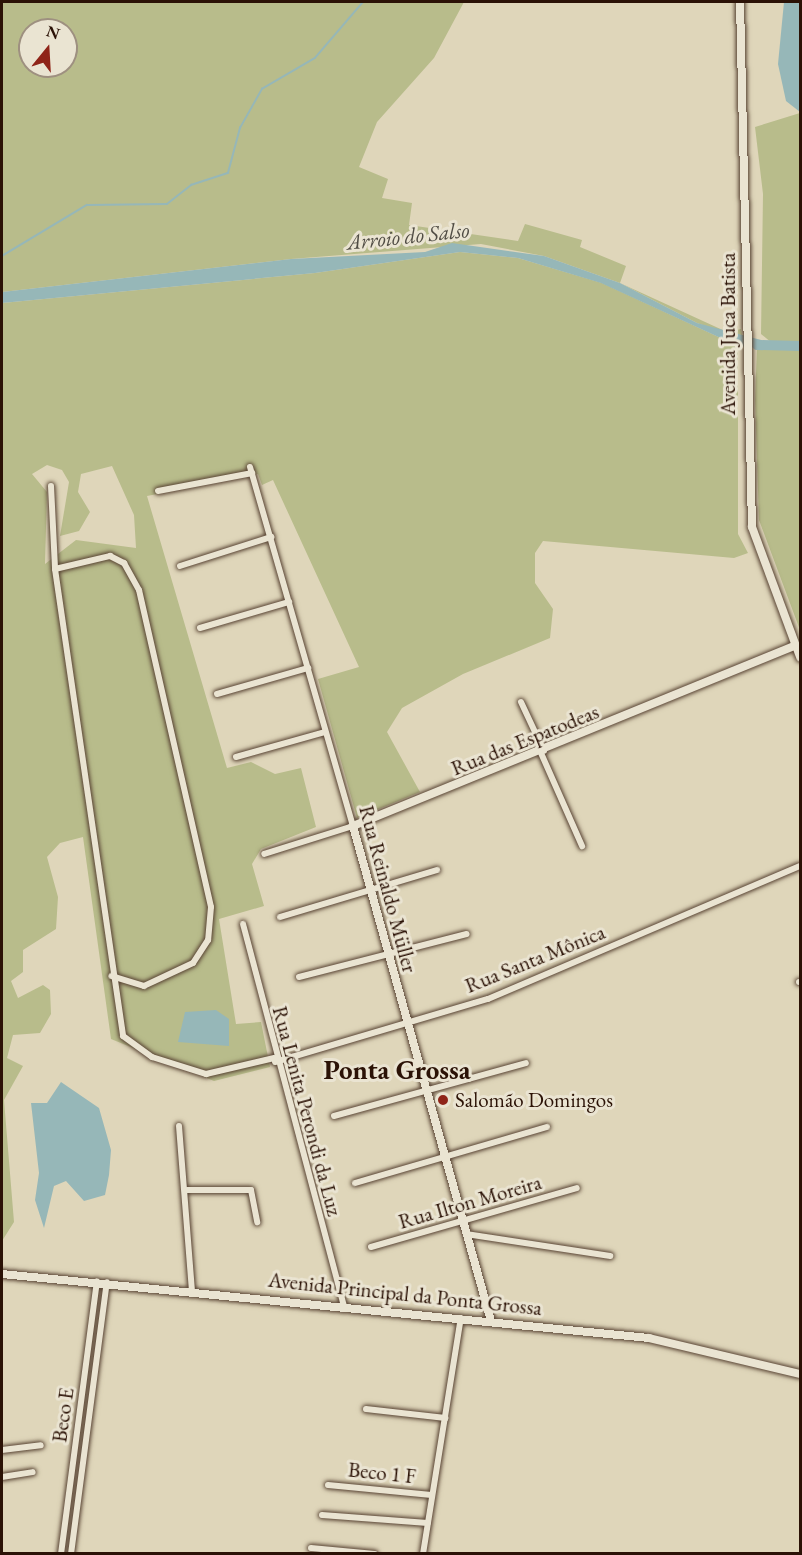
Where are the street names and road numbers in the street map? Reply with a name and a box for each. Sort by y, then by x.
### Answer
street label: Avenida Juca Batista [715,253,741,415]
street label: Rua das Espatodeas [447,699,603,781]
street label: Rua Reinaldo Müller [354,803,422,975]
street label: Rua Santa Mônica [461,919,609,999]
street label: Rua Lenita Perondi da Luz [267,1003,347,1219]
street label: Rua Ilton Moreira [396,1170,544,1234]
street label: Avenida Principal da Ponta Grossa [267,1267,543,1321]
street label: Beco E [47,1386,79,1444]
street label: Beco 1 F [347,1457,417,1489]

